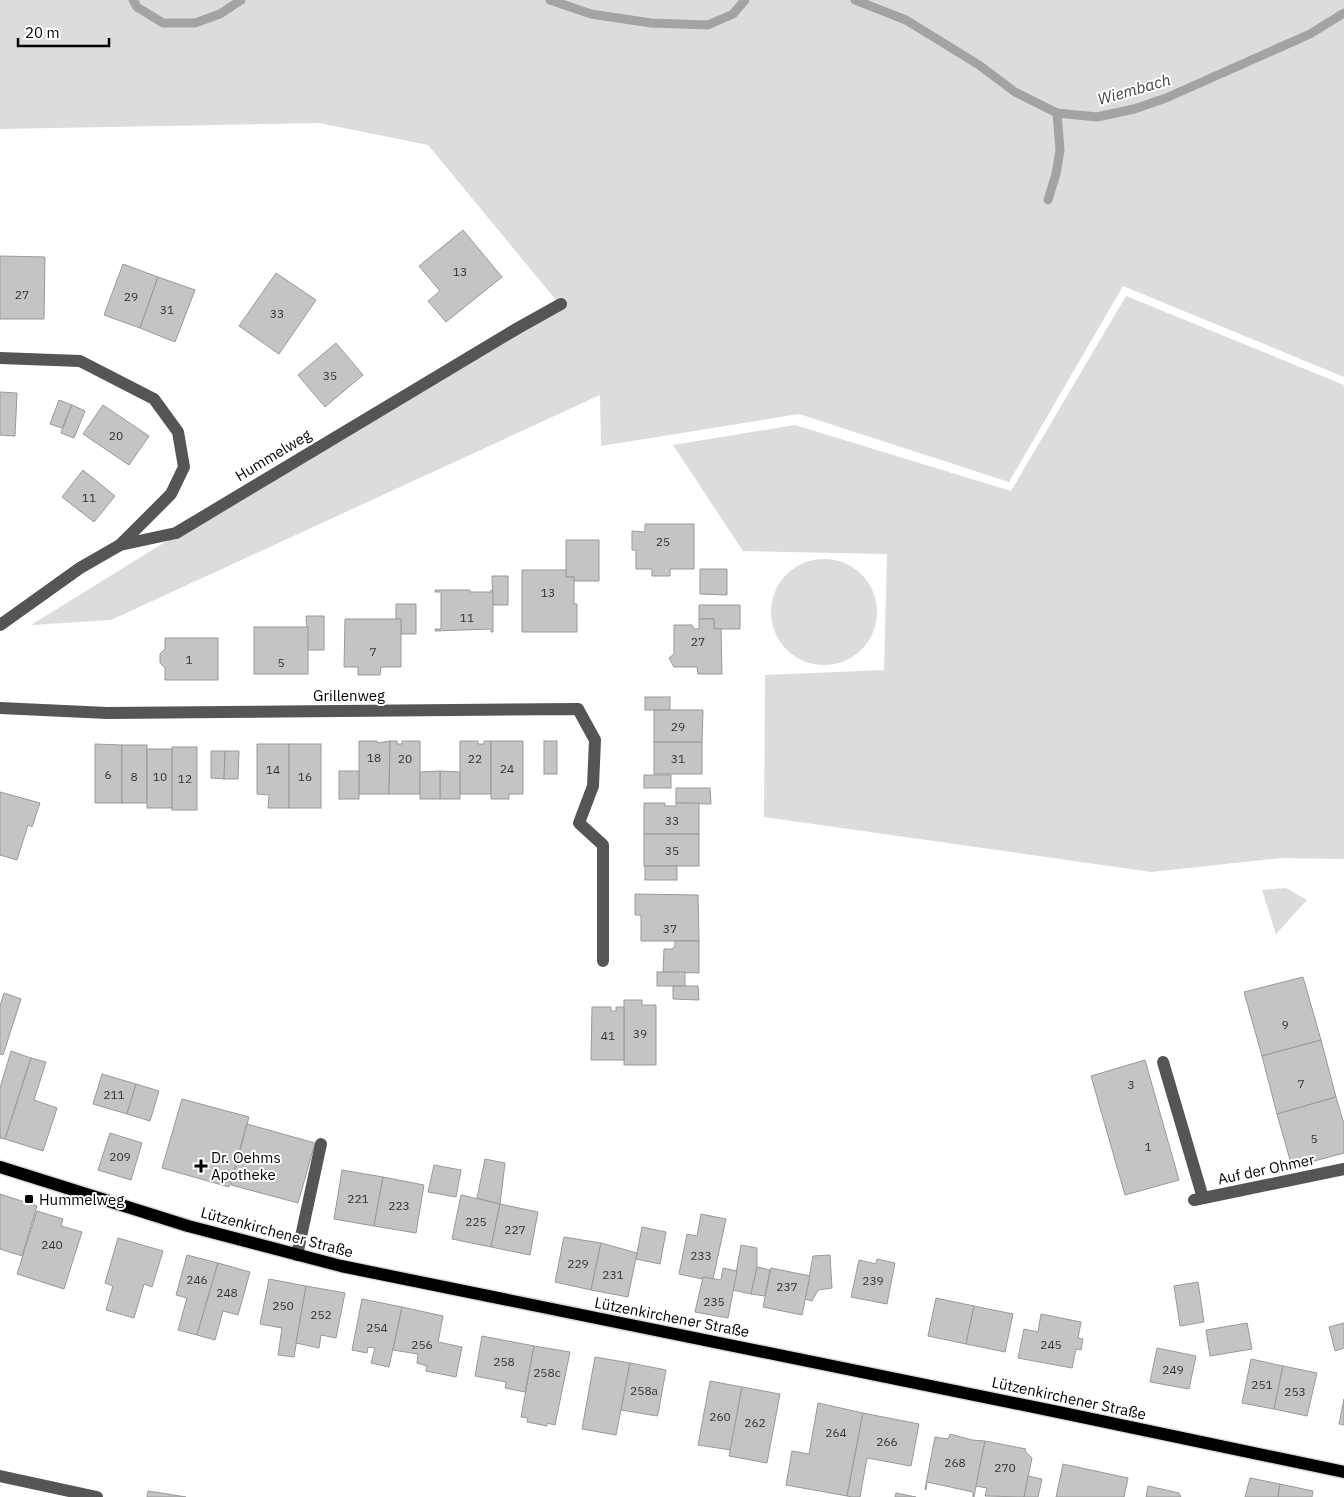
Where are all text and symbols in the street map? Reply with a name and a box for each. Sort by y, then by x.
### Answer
scale bar [18,15,109,47]
text: 20 m [25,23,60,42]
water label: Wiembach [1095,69,1173,109]
house number: 13 [453,264,467,279]
house number: 27 [15,287,29,302]
house number: 29 [124,289,138,304]
house number: 31 [160,302,174,317]
house number: 33 [270,306,284,321]
house number: 35 [323,368,337,383]
street label: Hummelweg [232,425,314,485]
house number: 20 [109,428,123,443]
house number: 11 [82,490,96,505]
house number: 25 [656,534,670,549]
house number: 13 [541,585,555,600]
house number: 11 [460,610,474,625]
house number: 27 [691,634,705,649]
house number: 7 [369,644,377,659]
house number: 1 [185,652,193,667]
house number: 5 [277,655,285,670]
street label: Grillenweg [313,686,385,705]
house number: 29 [671,719,685,734]
house number: 18 [367,750,381,765]
house number: 20 [398,751,412,766]
house number: 22 [468,751,482,766]
house number: 31 [671,751,685,766]
house number: 24 [500,761,514,776]
house number: 14 [266,762,280,777]
house number: 6 [104,767,112,782]
house number: 8 [130,769,138,784]
house number: 10 [153,769,167,784]
house number: 16 [298,769,312,784]
house number: 12 [178,771,192,786]
house number: 33 [665,813,679,828]
house number: 35 [665,843,679,858]
house number: 37 [663,921,677,936]
house number: 9 [1281,1017,1289,1032]
house number: 39 [633,1026,647,1041]
house number: 41 [601,1028,615,1043]
house number: 7 [1297,1076,1305,1091]
house number: 3 [1127,1077,1135,1092]
house number: 211 [103,1087,125,1102]
house number: 5 [1310,1131,1318,1146]
house number: 1 [1144,1139,1152,1154]
place label: Dr. Oehms Apotheke [211,1148,281,1184]
house number: 209 [109,1149,131,1164]
street label: Auf der Ohmer [1216,1149,1317,1189]
marker: Dr. Oehms Apotheke [195,1160,207,1172]
place label: Hummelweg [39,1190,124,1209]
house number: 221 [347,1191,369,1206]
marker: Hummelweg [23,1193,35,1205]
house number: 223 [388,1198,410,1213]
street label: Lützenkirchener Straße [199,1202,355,1262]
house number: 225 [465,1214,487,1229]
house number: 227 [504,1222,526,1237]
house number: 240 [41,1237,63,1252]
house number: 233 [690,1248,712,1263]
house number: 229 [567,1256,589,1271]
house number: 231 [602,1267,624,1282]
house number: 246 [186,1272,208,1287]
house number: 239 [862,1273,884,1288]
house number: 237 [776,1279,798,1294]
house number: 248 [216,1285,238,1300]
street label: Lützenkirchener Straße [593,1293,751,1341]
house number: 235 [703,1294,725,1309]
house number: 250 [272,1298,294,1313]
house number: 252 [310,1307,332,1322]
house number: 254 [366,1320,388,1335]
house number: 256 [411,1337,433,1352]
house number: 245 [1040,1337,1062,1352]
house number: 258 [493,1354,515,1369]
house number: 249 [1162,1362,1184,1377]
house number: 258c [533,1365,561,1380]
street label: Lützenkirchener Straße [990,1372,1148,1424]
house number: 251 [1251,1377,1273,1392]
house number: 258a [630,1383,659,1398]
house number: 253 [1284,1384,1306,1399]
house number: 260 [709,1409,731,1424]
house number: 262 [744,1415,766,1430]
house number: 264 [825,1425,847,1440]
house number: 266 [876,1434,898,1449]
house number: 268 [944,1455,966,1470]
house number: 270 [994,1460,1016,1475]

